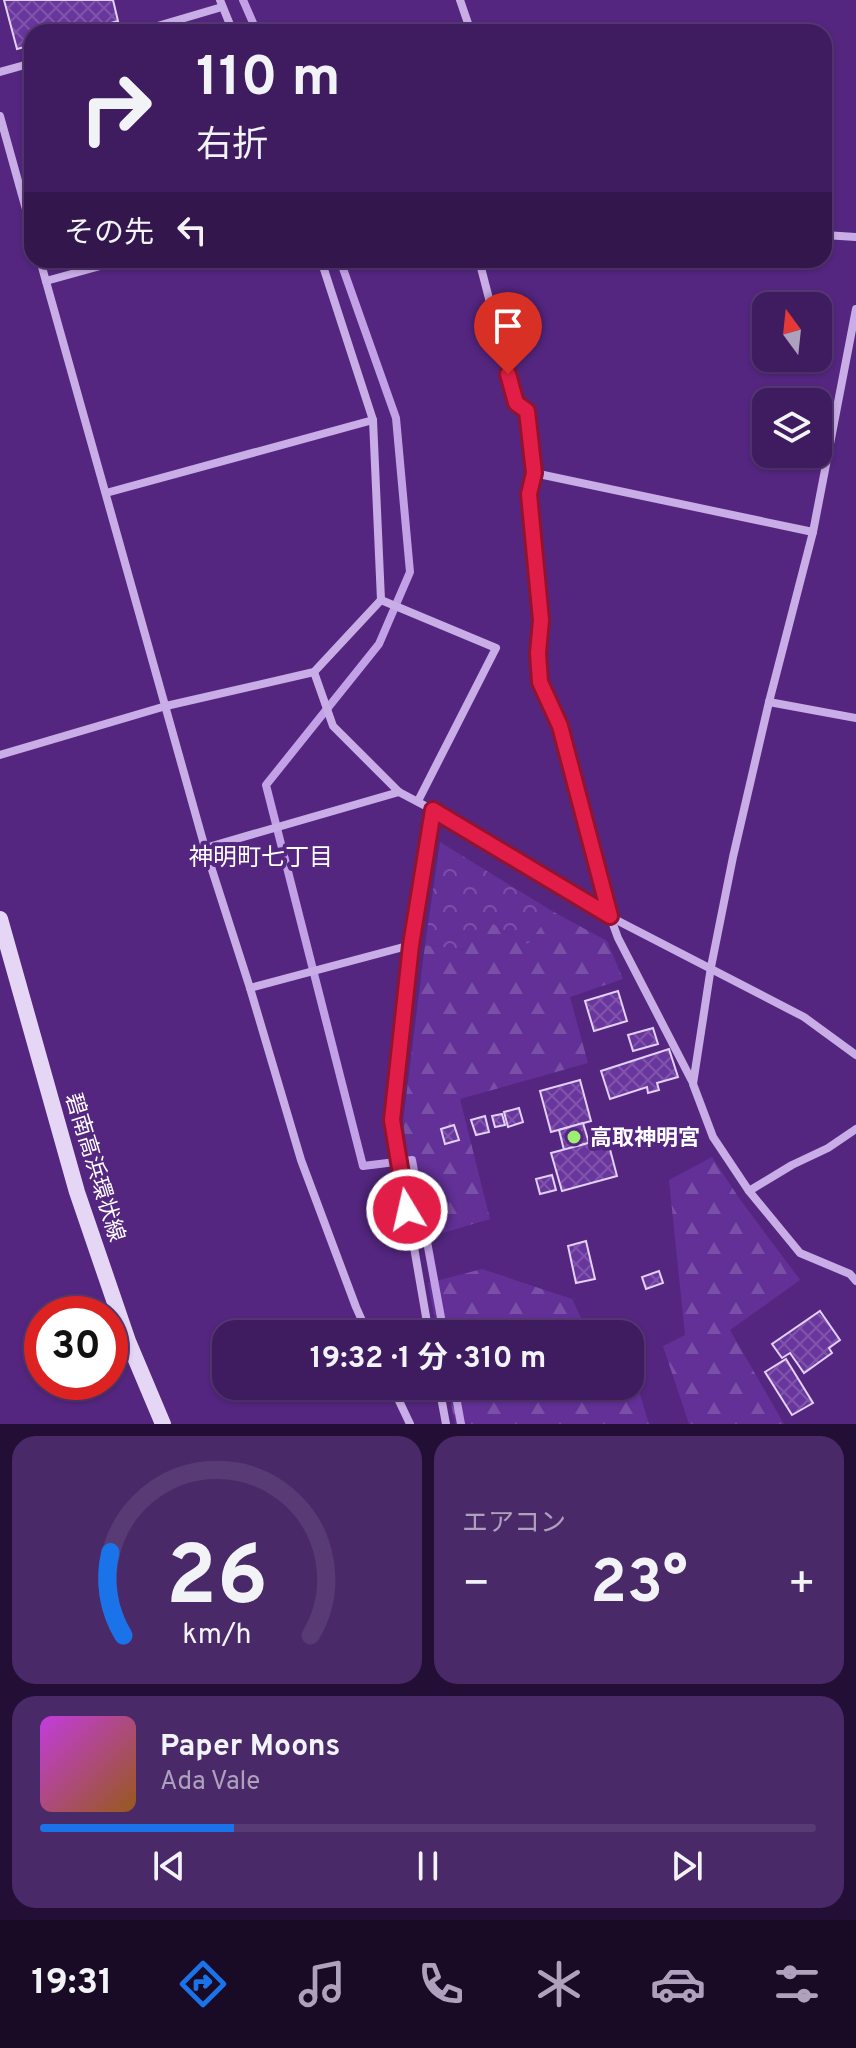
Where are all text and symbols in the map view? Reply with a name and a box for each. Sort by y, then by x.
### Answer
text: 110 m [196,45,341,115]
icon: right [64,56,168,160]
text: 右折 [196,124,268,170]
icon: left [170,208,214,252]
text: その先 [64,216,154,253]
pin [474,292,542,374]
north arrow [752,292,832,372]
map controls [752,292,832,468]
icon: arrive [486,304,530,348]
button: layers [752,388,832,468]
district label: 神明町七丁目 [189,844,333,874]
street label: 碧南高浜環状線 [58,1090,129,1245]
place label: 高取神明宮 [590,1126,700,1153]
marker: 高取神明宮 [565,1128,583,1146]
position arrow [365,1168,449,1252]
speed limit sign: 30 [24,1296,128,1400]
text: 19:32 · 1 分 · 310 m [310,1341,546,1378]
text: エアコン [462,1508,566,1541]
text: 26 [166,1529,268,1634]
text: 23° [590,1548,688,1624]
text: − [462,1558,490,1614]
text: + [788,1558,816,1614]
text: km/h [182,1618,252,1654]
text: Paper Moons [160,1729,340,1766]
text: Ada Vale [160,1766,260,1799]
icon: previous [147,1844,191,1888]
icon: pause [406,1844,450,1888]
icon: next [665,1844,709,1888]
icon: directions [175,1956,231,2012]
icon: music [294,1956,350,2012]
icon: phone [413,1956,469,2012]
icon: climate [531,1956,587,2012]
icon: car [650,1956,706,2012]
icon: filters [769,1956,825,2012]
text: 19:31 [31,1961,113,2007]

